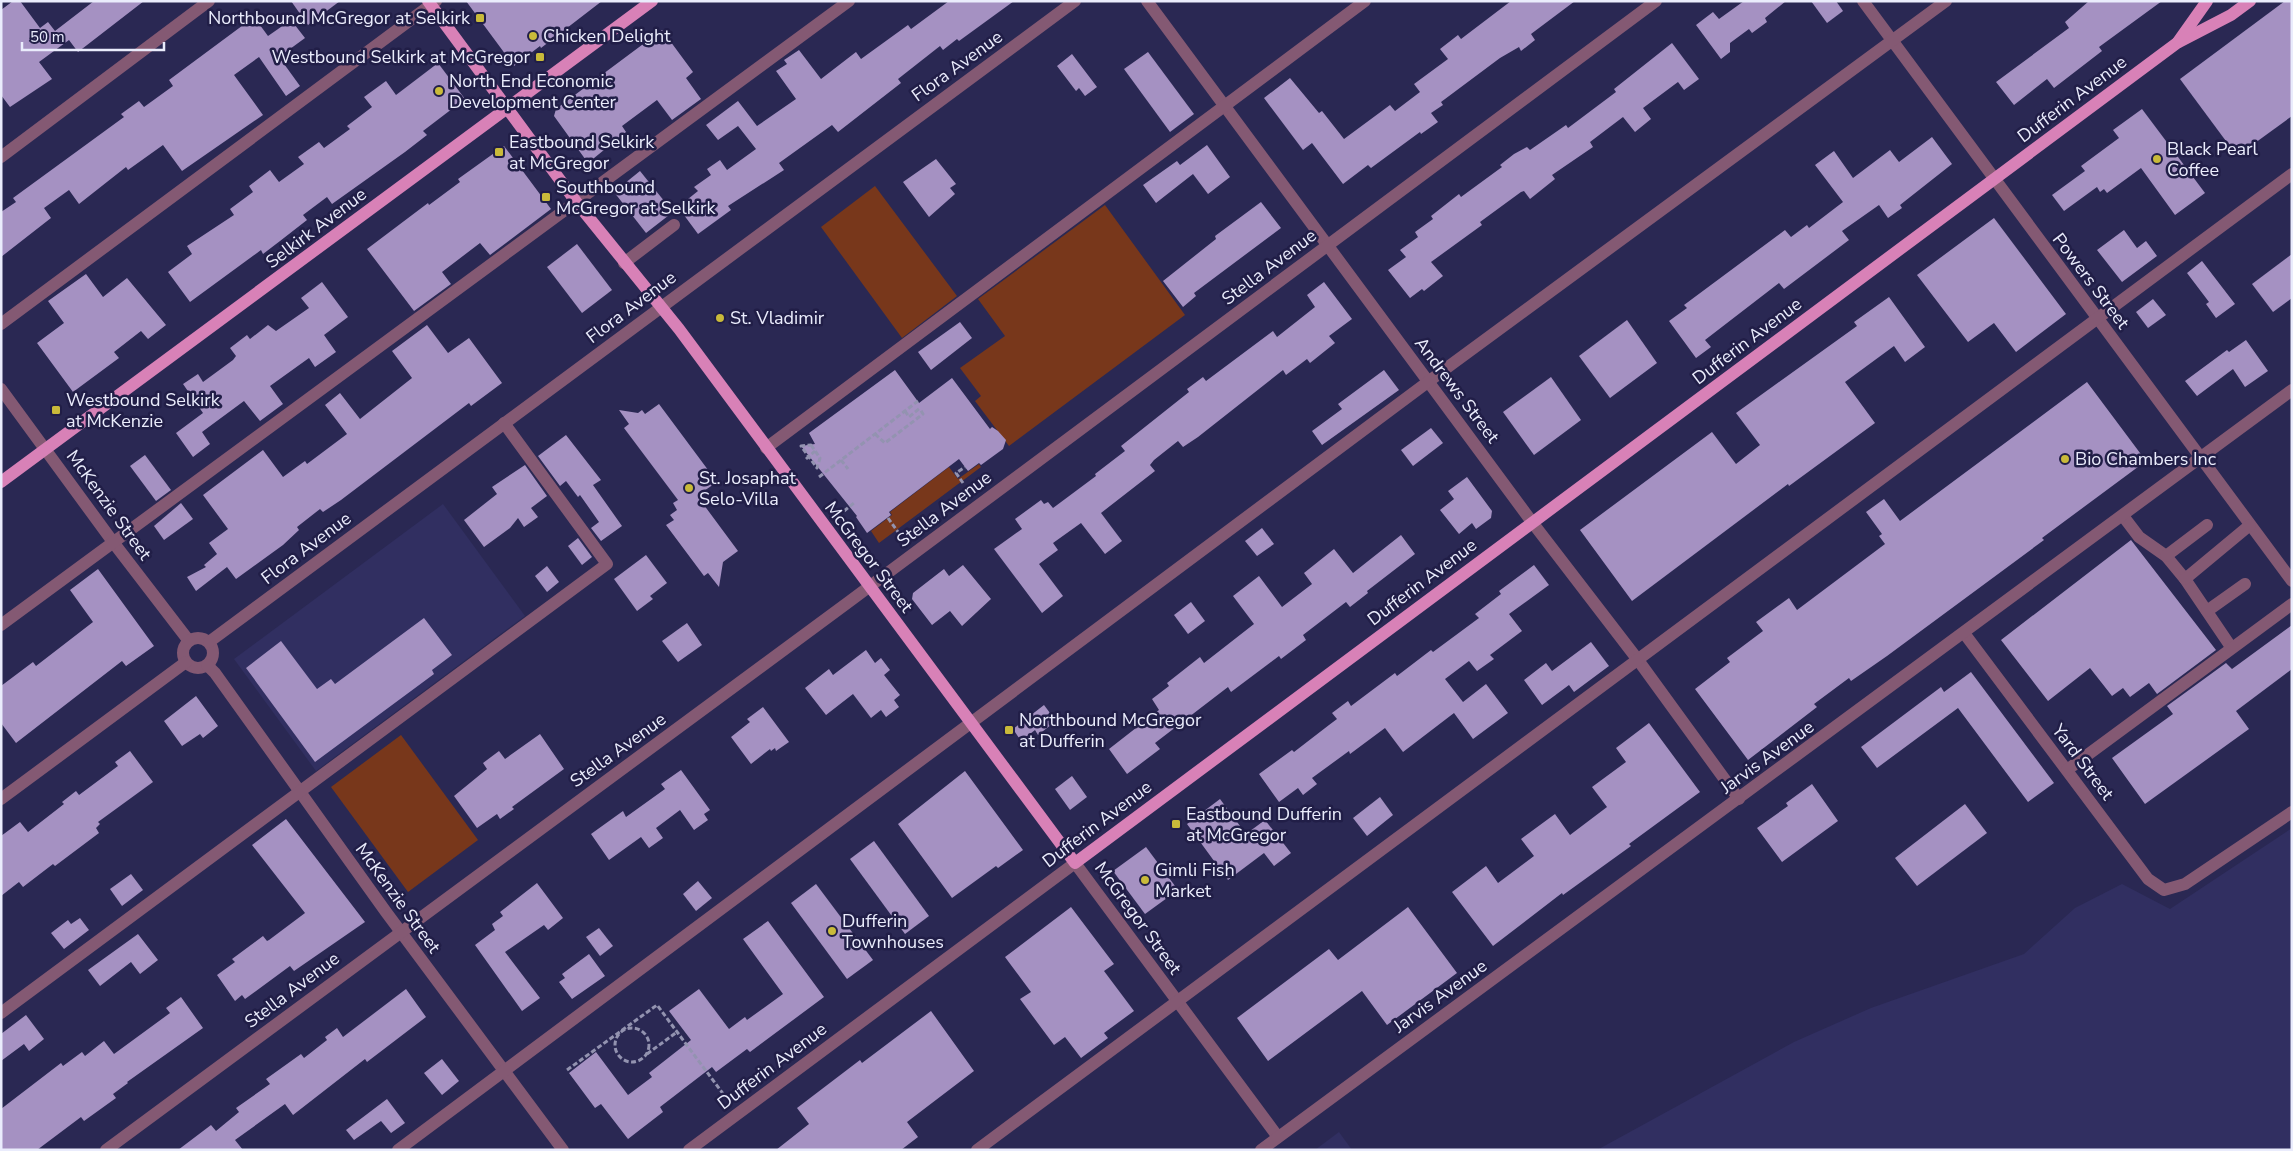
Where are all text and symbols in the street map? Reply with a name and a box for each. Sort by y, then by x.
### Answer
place label: Northbound McGregor at Selkirk [208,6,471,30]
marker: Northbound McGregor at Selkirk [474,12,486,24]
scale bar [22,20,165,52]
place label: Chicken Delight [543,24,671,48]
street label: Flora Avenue [907,25,1007,107]
text: 50 m [30,27,65,47]
marker: Chicken Delight [527,30,539,42]
place label: Westbound Selkirk at McGregor [271,45,531,69]
street label: Dufferin Avenue [2012,50,2132,148]
marker: Westbound Selkirk at McGregor [534,51,546,63]
place label: North End Economic Development Center [449,69,616,114]
marker: North End Economic Development Center [433,85,445,97]
place label: Eastbound Selkirk at McGregor [509,130,655,175]
place label: Black Pearl Coffee [2167,137,2259,182]
marker: Eastbound Selkirk at McGregor [493,146,505,158]
marker: Black Pearl Coffee [2151,153,2163,165]
place label: Southbound McGregor at Selkirk [556,175,716,220]
street label: Selkirk Avenue [261,182,371,274]
marker: Southbound McGregor at Selkirk [540,191,552,203]
street label: Stella Avenue [1217,223,1321,311]
street label: Powers Street [2047,228,2135,334]
street label: Flora Avenue [581,265,681,349]
street label: Dufferin Avenue [1687,292,1807,390]
place label: St. Vladimir [730,306,825,330]
marker: St. Vladimir [714,312,726,324]
street label: Andrews Street [1409,332,1505,448]
place label: Westbound Selkirk at McKenzie [66,388,221,433]
marker: Westbound Selkirk at McKenzie [50,404,62,416]
street label: McKenzie Street [61,445,157,565]
place label: Bio Chambers Inc [2075,447,2216,471]
marker: Bio Chambers Inc [2059,453,2071,465]
street label: Stella Avenue [892,465,996,553]
place label: St. Josaphat Selo-Villa [699,466,797,511]
marker: St. Josaphat Selo-Villa [683,482,695,494]
street label: McGregor Street [819,496,919,618]
street label: Flora Avenue [256,506,356,590]
street label: Dufferin Avenue [1362,533,1482,631]
street label: Stella Avenue [565,707,671,793]
place label: Northbound McGregor at Dufferin [1019,708,1202,753]
street label: Jarvis Avenue [1715,715,1819,800]
street label: Yard Street [2046,718,2120,805]
marker: Northbound McGregor at Dufferin [1003,724,1015,736]
street label: Dufferin Avenue [1037,775,1157,873]
place label: Eastbound Dufferin at McGregor [1186,802,1342,847]
marker: Eastbound Dufferin at McGregor [1170,818,1182,830]
street label: McKenzie Street [350,838,446,958]
street label: McGregor Street [1089,857,1187,980]
place label: Gimli Fish Market [1155,858,1235,903]
marker: Gimli Fish Market [1139,874,1151,886]
place label: Dufferin Townhouses [842,909,944,954]
marker: Dufferin Townhouses [826,925,838,937]
street label: Stella Avenue [240,946,344,1034]
street label: Jarvis Avenue [1388,954,1492,1039]
street label: Dufferin Avenue [712,1017,832,1115]

